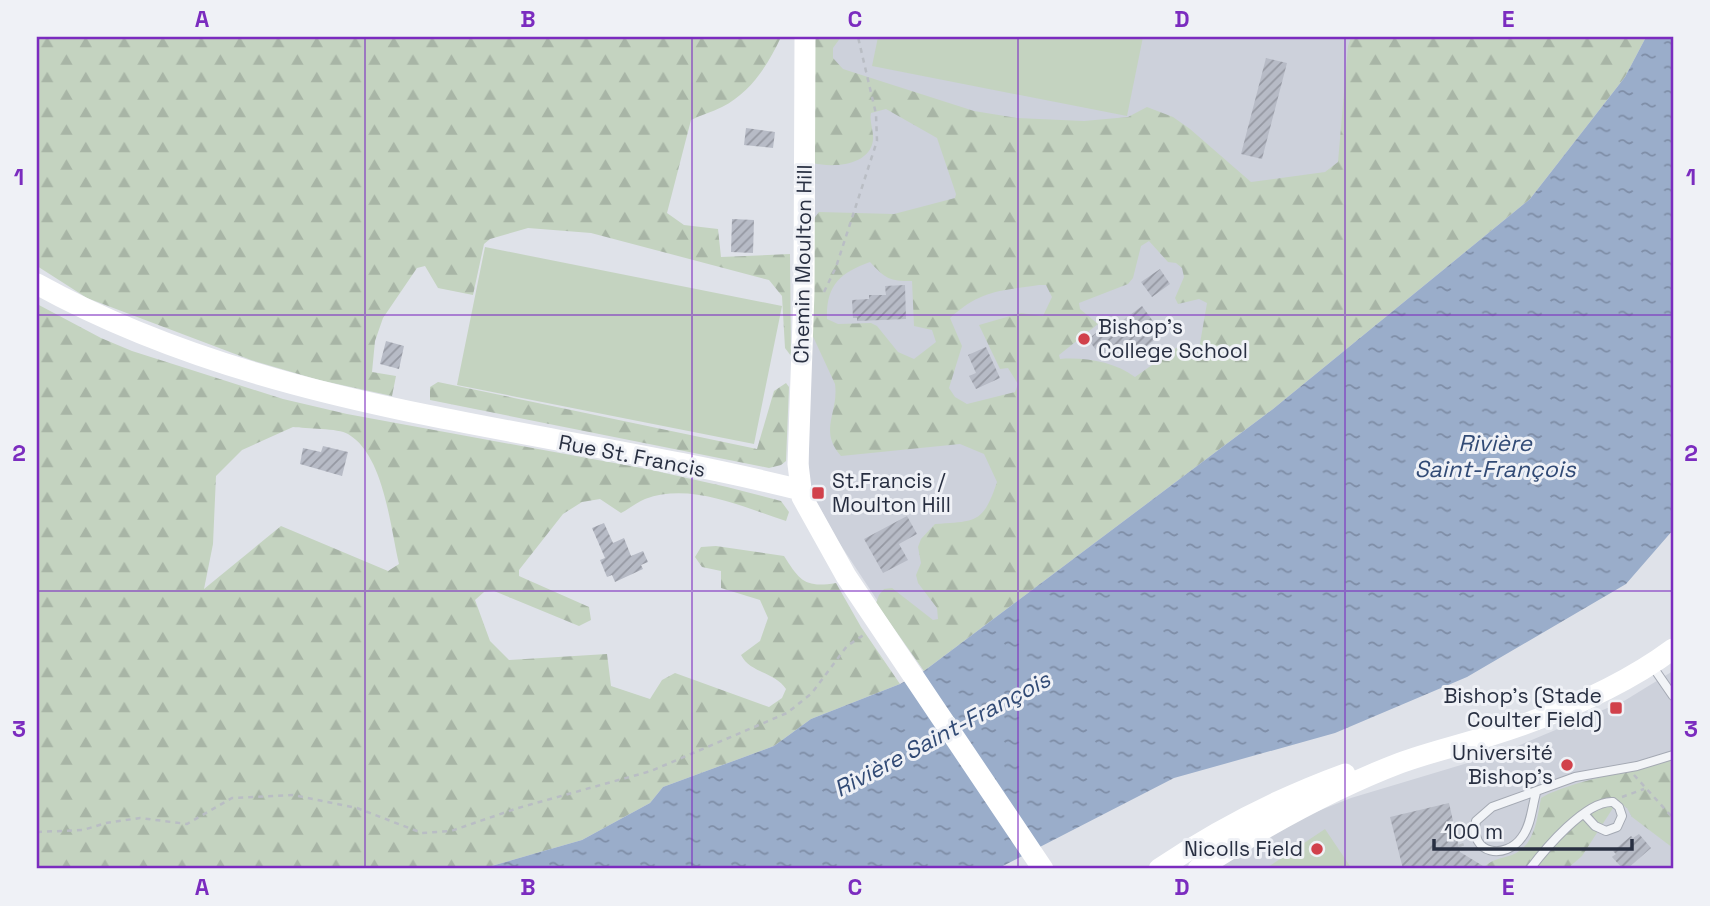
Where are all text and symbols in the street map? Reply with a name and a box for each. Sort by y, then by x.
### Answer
text: A [195,4,210,34]
text: B [520,4,536,34]
text: C [848,4,862,34]
text: D [1174,4,1190,34]
text: E [1502,4,1514,34]
text: 1 [14,162,24,192]
text: 1 [1686,162,1696,192]
street label: Chemin Moulton Hill [787,164,818,364]
place label: Bishop's College School [1098,313,1248,364]
marker: Bishop's College School [1076,331,1092,347]
street label: Rue St. Francis [556,428,708,483]
water label: Rivière Saint-François [1414,428,1576,484]
text: 2 [12,438,26,468]
text: 2 [1684,438,1698,468]
place label: St.Francis / Moulton Hill [832,467,951,518]
marker: St.Francis / Moulton Hill [810,485,826,501]
water label: Rivière Saint-François [829,664,1056,804]
place label: Bishop's (Stade Coulter Field) [1443,682,1602,733]
marker: Bishop's (Stade Coulter Field) [1608,700,1624,716]
text: 3 [12,714,26,744]
text: 3 [1684,714,1698,744]
place label: Université Bishop's [1452,739,1553,790]
marker: Université Bishop's [1559,757,1575,773]
scale bar [1434,808,1631,852]
text: 100 m [1444,818,1503,845]
place label: Nicolls Field [1184,835,1303,862]
marker: Nicolls Field [1309,841,1325,857]
text: A [195,872,210,902]
text: B [520,872,536,902]
text: C [848,872,862,902]
text: D [1174,872,1190,902]
text: E [1502,872,1514,902]

